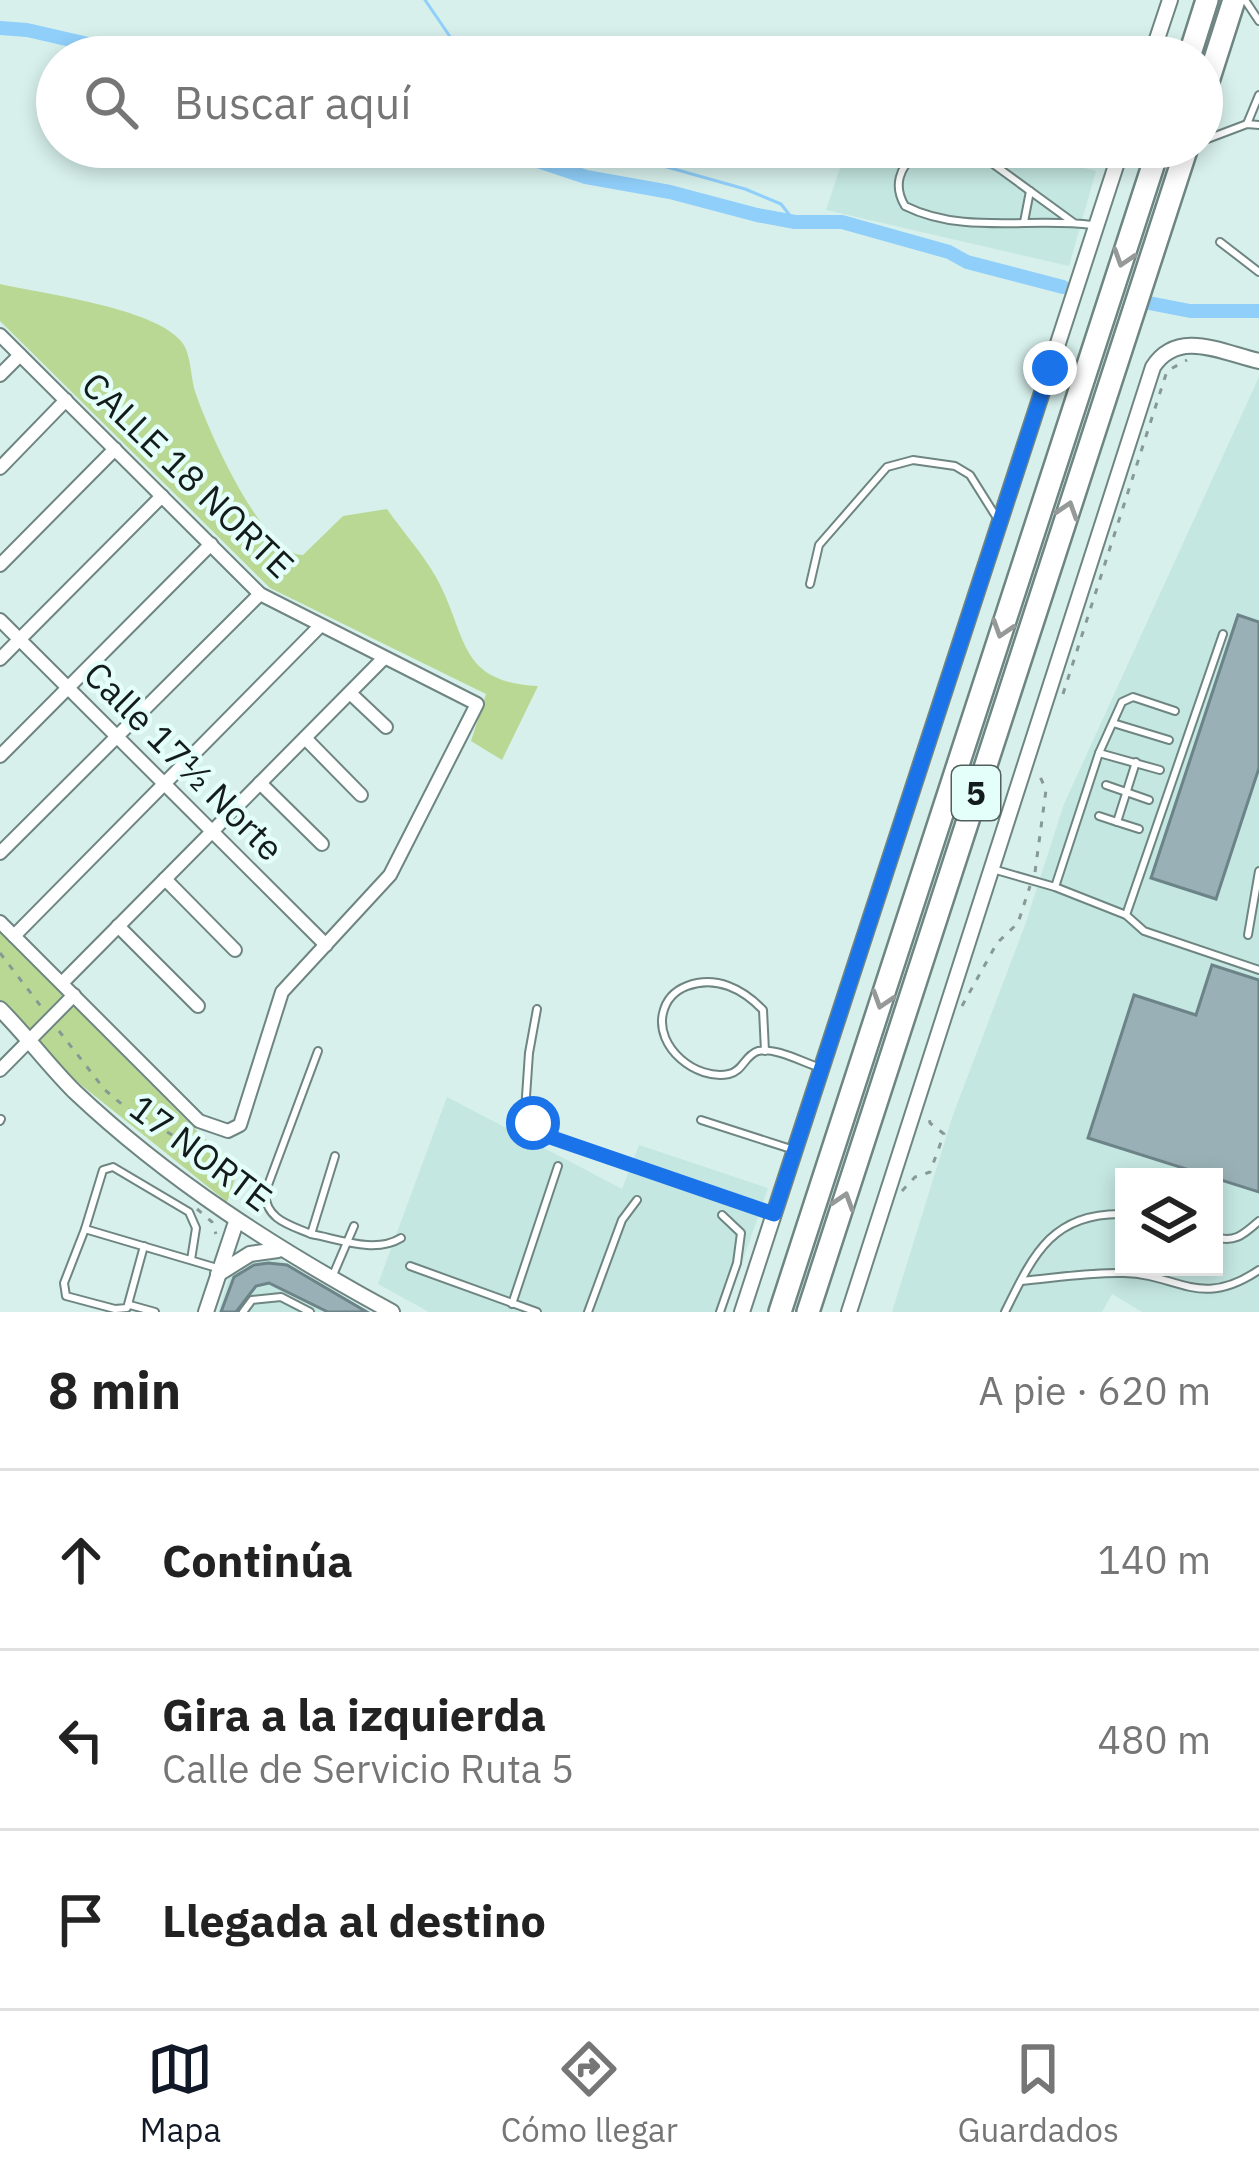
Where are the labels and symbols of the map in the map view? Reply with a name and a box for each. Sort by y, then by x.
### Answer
one-way arrow [1112,247,1137,268]
route end [1023,341,1077,395]
street label: CALLE 18 NORTE [72,361,304,588]
one-way arrow [1054,500,1079,521]
one-way arrow [992,618,1017,639]
street label: Calle 17½ Norte [75,651,294,870]
road number: 5 [952,766,1000,820]
one-way arrow [871,989,896,1010]
street label: 17 NORTE [121,1084,282,1221]
route start [506,1096,560,1150]
one-way arrow [829,1191,854,1212]

